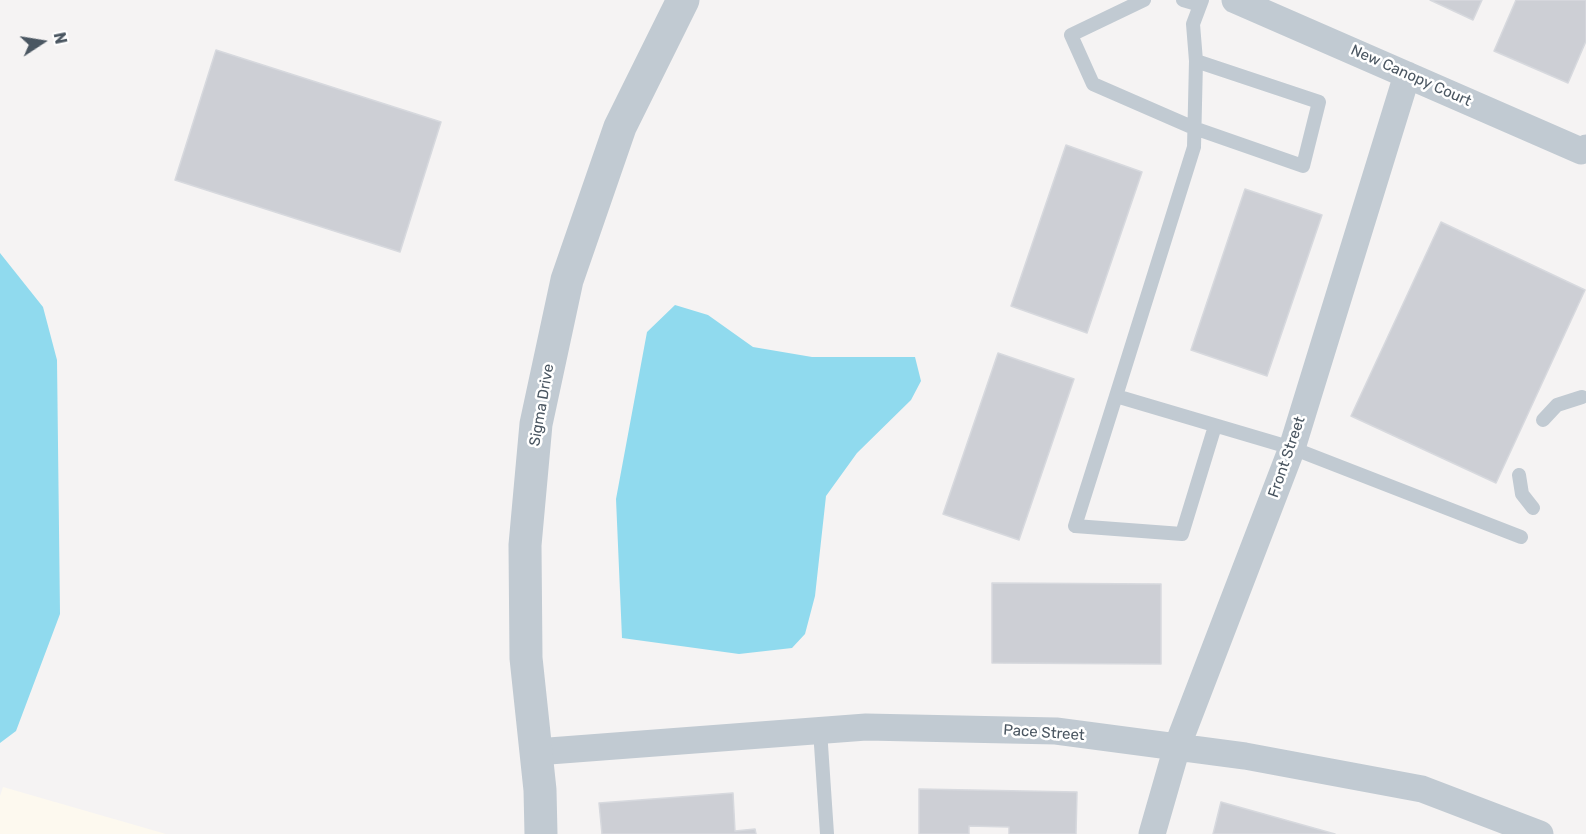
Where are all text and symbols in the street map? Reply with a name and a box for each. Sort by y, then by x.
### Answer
north arrow [12,12,72,72]
text: N [50,31,71,46]
street label: New Canopy Court [1348,41,1474,111]
street label: Sigma Drive [526,362,558,448]
street label: Front Street [1265,414,1309,500]
street label: Pace Street [1003,721,1085,745]

